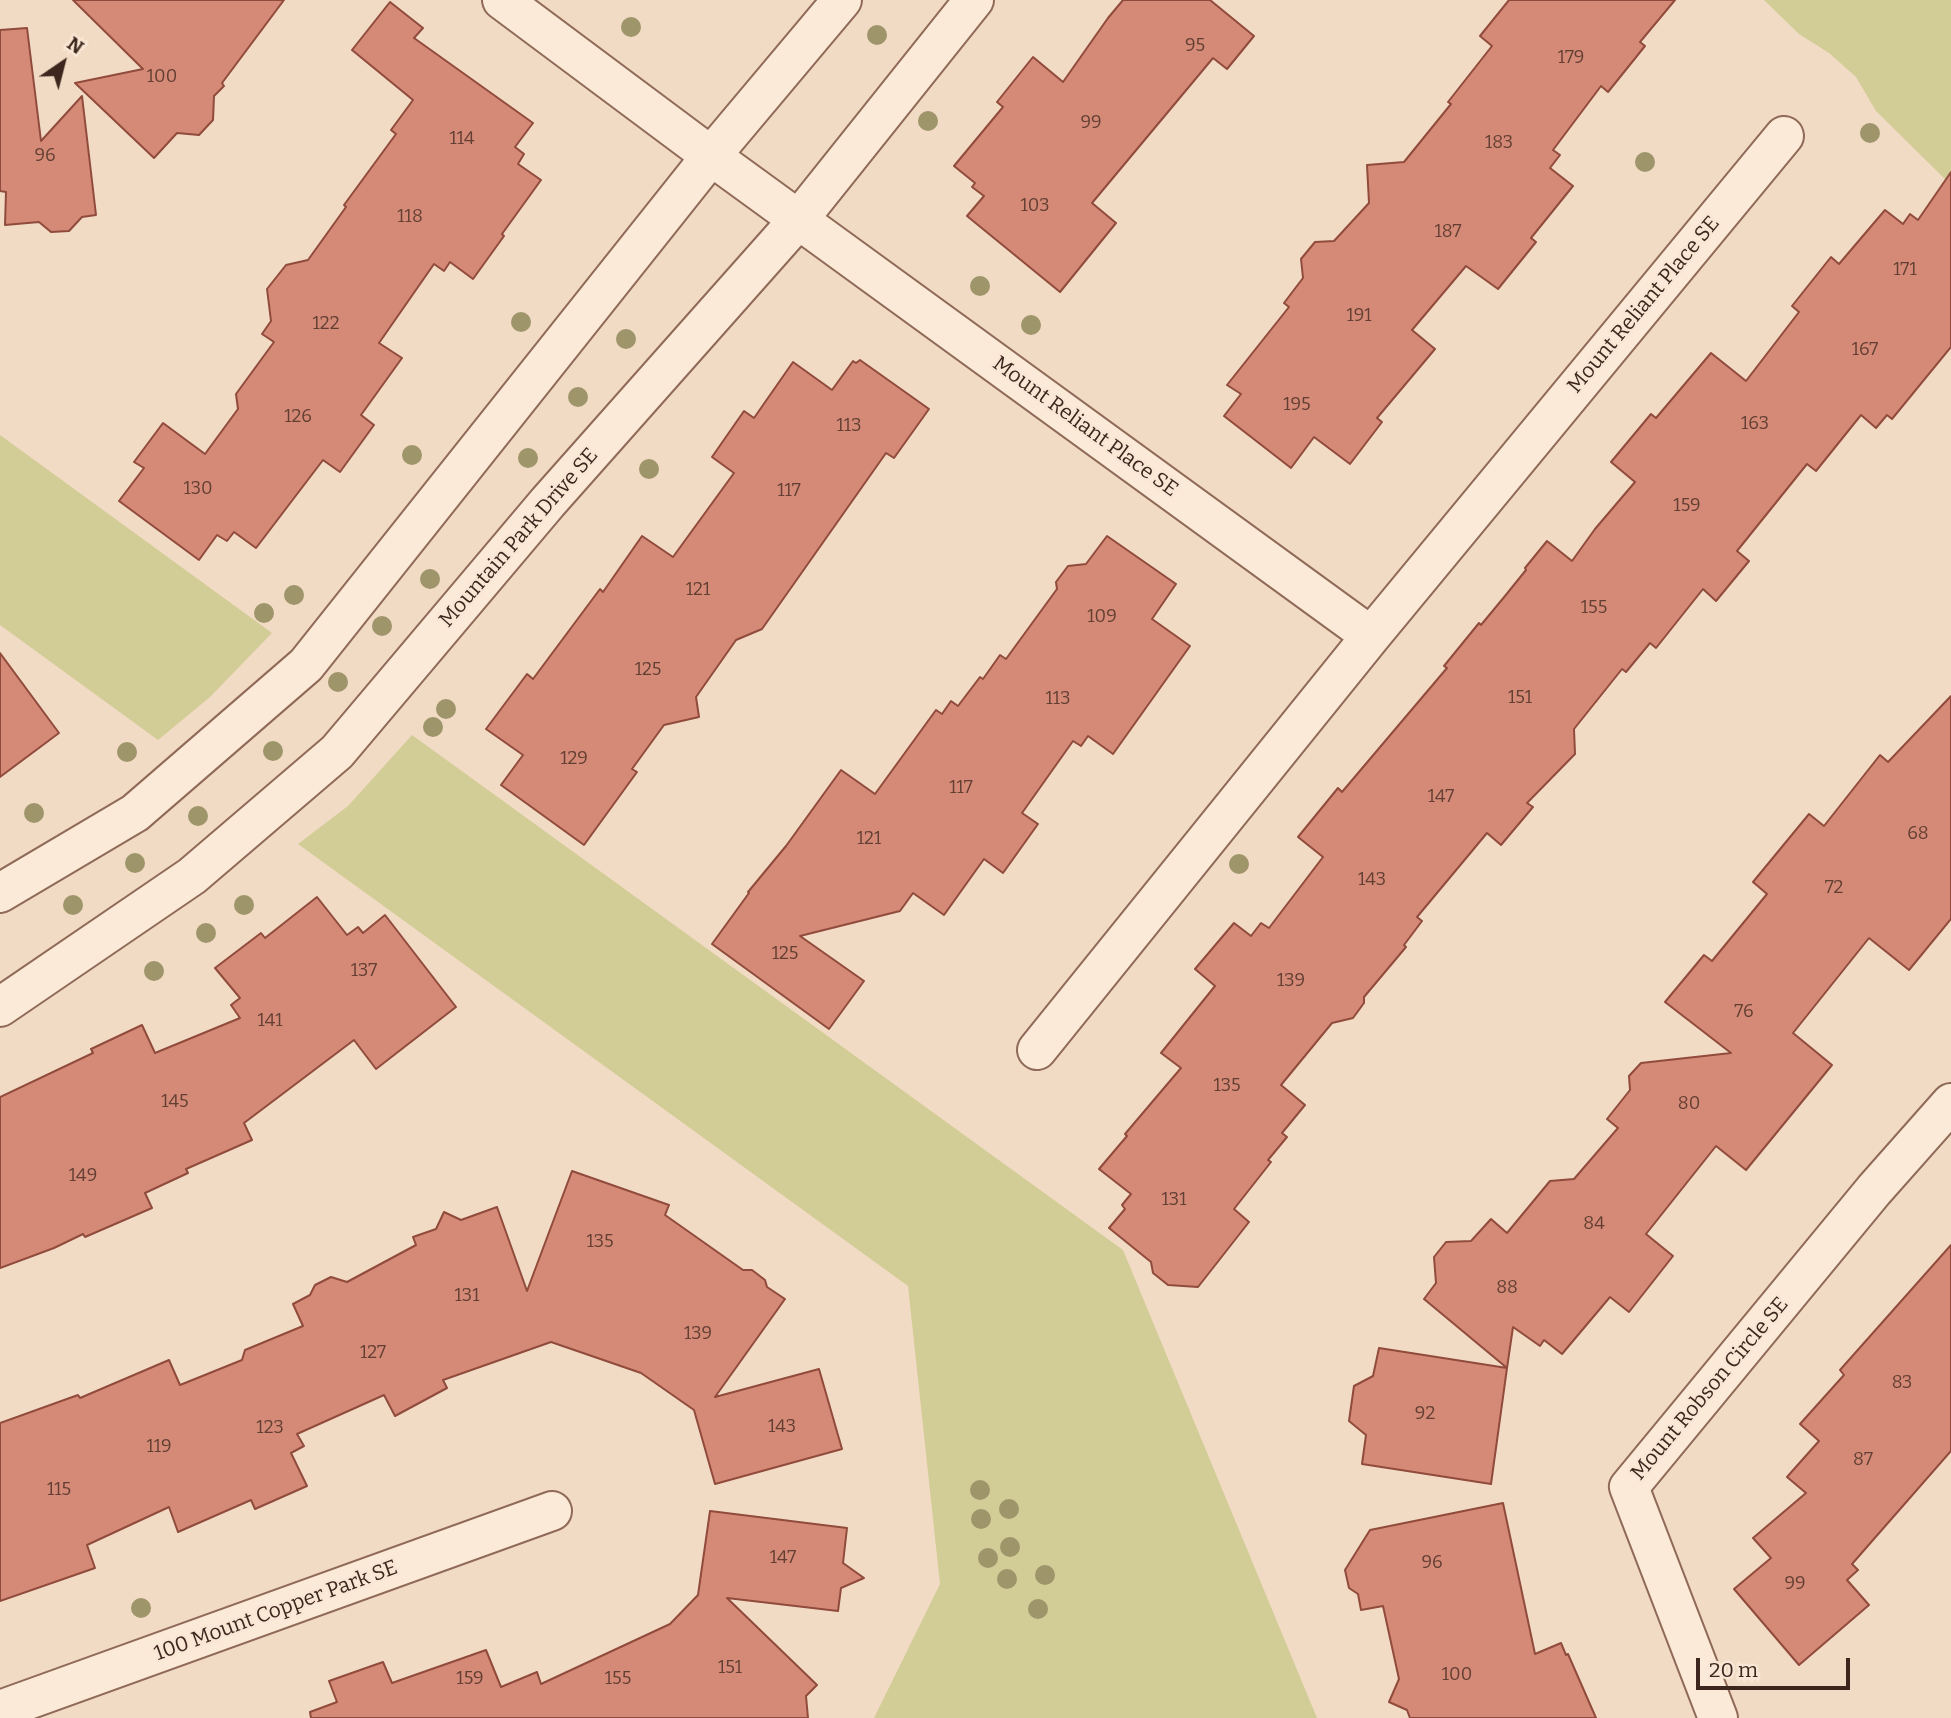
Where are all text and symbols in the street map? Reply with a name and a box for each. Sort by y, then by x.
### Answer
north arrow [28,28,98,98]
text: N [63,32,88,59]
house number: 95 [1185,35,1205,57]
house number: 179 [1558,47,1584,69]
house number: 100 [147,66,177,88]
house number: 99 [1080,112,1102,134]
house number: 114 [449,128,475,150]
house number: 183 [1485,132,1513,154]
house number: 96 [34,145,56,167]
house number: 103 [1020,195,1050,217]
house number: 118 [397,206,423,228]
street label: Mount Reliant Place SE [1563,212,1725,398]
house number: 187 [1434,221,1462,243]
house number: 171 [1893,259,1917,281]
house number: 191 [1346,305,1372,327]
house number: 122 [313,313,339,335]
house number: 167 [1852,339,1878,361]
street label: Mount Reliant Place SE [987,351,1183,503]
house number: 195 [1283,394,1311,416]
house number: 126 [284,406,312,428]
house number: 163 [1741,413,1769,435]
house number: 113 [837,415,861,437]
street label: Mountain Park Drive SE [434,443,604,633]
house number: 130 [183,478,213,500]
house number: 117 [777,480,801,502]
house number: 159 [1673,495,1701,517]
house number: 121 [686,579,710,601]
house number: 155 [1581,597,1607,619]
house number: 109 [1087,606,1117,628]
house number: 125 [635,659,661,681]
house number: 151 [1508,687,1532,709]
house number: 113 [1046,688,1070,710]
house number: 129 [560,748,588,770]
house number: 117 [949,777,973,799]
house number: 147 [1428,786,1454,808]
house number: 68 [1907,823,1929,845]
house number: 121 [857,828,881,850]
house number: 143 [1358,869,1386,891]
house number: 72 [1825,877,1843,899]
house number: 125 [772,943,798,965]
house number: 137 [351,960,377,982]
house number: 139 [1277,970,1305,992]
house number: 76 [1734,1001,1754,1023]
house number: 141 [257,1010,283,1032]
house number: 135 [1213,1075,1241,1097]
house number: 145 [161,1091,189,1113]
house number: 80 [1678,1093,1700,1115]
house number: 149 [69,1165,97,1187]
house number: 131 [1162,1189,1186,1211]
house number: 84 [1583,1213,1605,1235]
house number: 135 [586,1231,614,1253]
house number: 88 [1496,1277,1518,1299]
house number: 131 [455,1285,479,1307]
street label: Mount Robson Circle SE [1626,1292,1794,1486]
house number: 139 [684,1323,712,1345]
house number: 127 [360,1342,386,1364]
house number: 83 [1892,1372,1912,1394]
house number: 92 [1415,1403,1435,1425]
house number: 143 [768,1416,796,1438]
house number: 123 [256,1417,284,1439]
house number: 119 [146,1436,172,1458]
house number: 87 [1853,1449,1873,1471]
house number: 115 [47,1479,71,1501]
house number: 147 [770,1547,796,1569]
house number: 96 [1421,1552,1443,1574]
street label: 100 Mount Copper Park SE [151,1555,401,1667]
house number: 99 [1784,1573,1806,1595]
scale bar [1699,1644,1853,1688]
house number: 151 [718,1657,742,1679]
text: 20 m [1709,1657,1758,1683]
house number: 100 [1442,1664,1472,1686]
house number: 159 [456,1668,484,1690]
house number: 155 [605,1668,631,1690]

